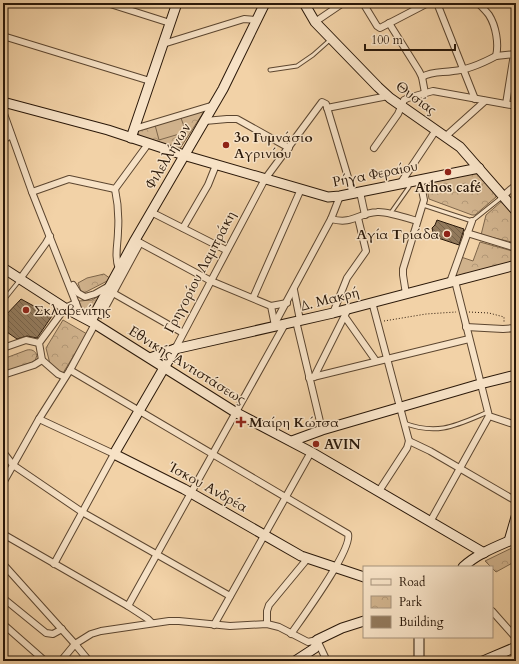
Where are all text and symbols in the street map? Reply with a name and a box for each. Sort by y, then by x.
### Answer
scale bar [365,26,455,52]
text: 100 m [371,32,404,48]
street label: Θυσίας [392,77,440,119]
street label: Φιλελλήνων [141,119,195,193]
place label: 3ο Γυμνάσιο Αγρινίου [234,128,313,163]
marker: 3ο Γυμνάσιο Αγρινίου [221,140,231,150]
street label: Ρήγα Φεραίου [331,156,419,192]
marker: Athos café [443,167,453,177]
place label: Athos café [415,178,481,197]
street label: Γρηγορίου Λαμπράκη [160,208,240,336]
place label: Αγία Τριάδα [357,225,440,244]
marker: Αγία Τριάδα [442,229,452,239]
street label: Δ. Μακρή [299,283,361,315]
place label: Σκλαβενίτης [34,301,111,320]
marker: Σκλαβενίτης [21,305,31,315]
street label: Εθνικής Αντιστάσεως [125,321,249,409]
place label: Μαίρη Κώτσα [249,413,339,432]
marker: Μαίρη Κώτσα [236,417,246,427]
place label: AVIN [324,435,361,454]
marker: AVIN [311,439,321,449]
street label: Ίσκου Ανδρέα [165,457,251,517]
legend [363,566,493,638]
text: Road [399,574,426,590]
text: Park [399,594,423,610]
text: Building [399,614,444,630]

